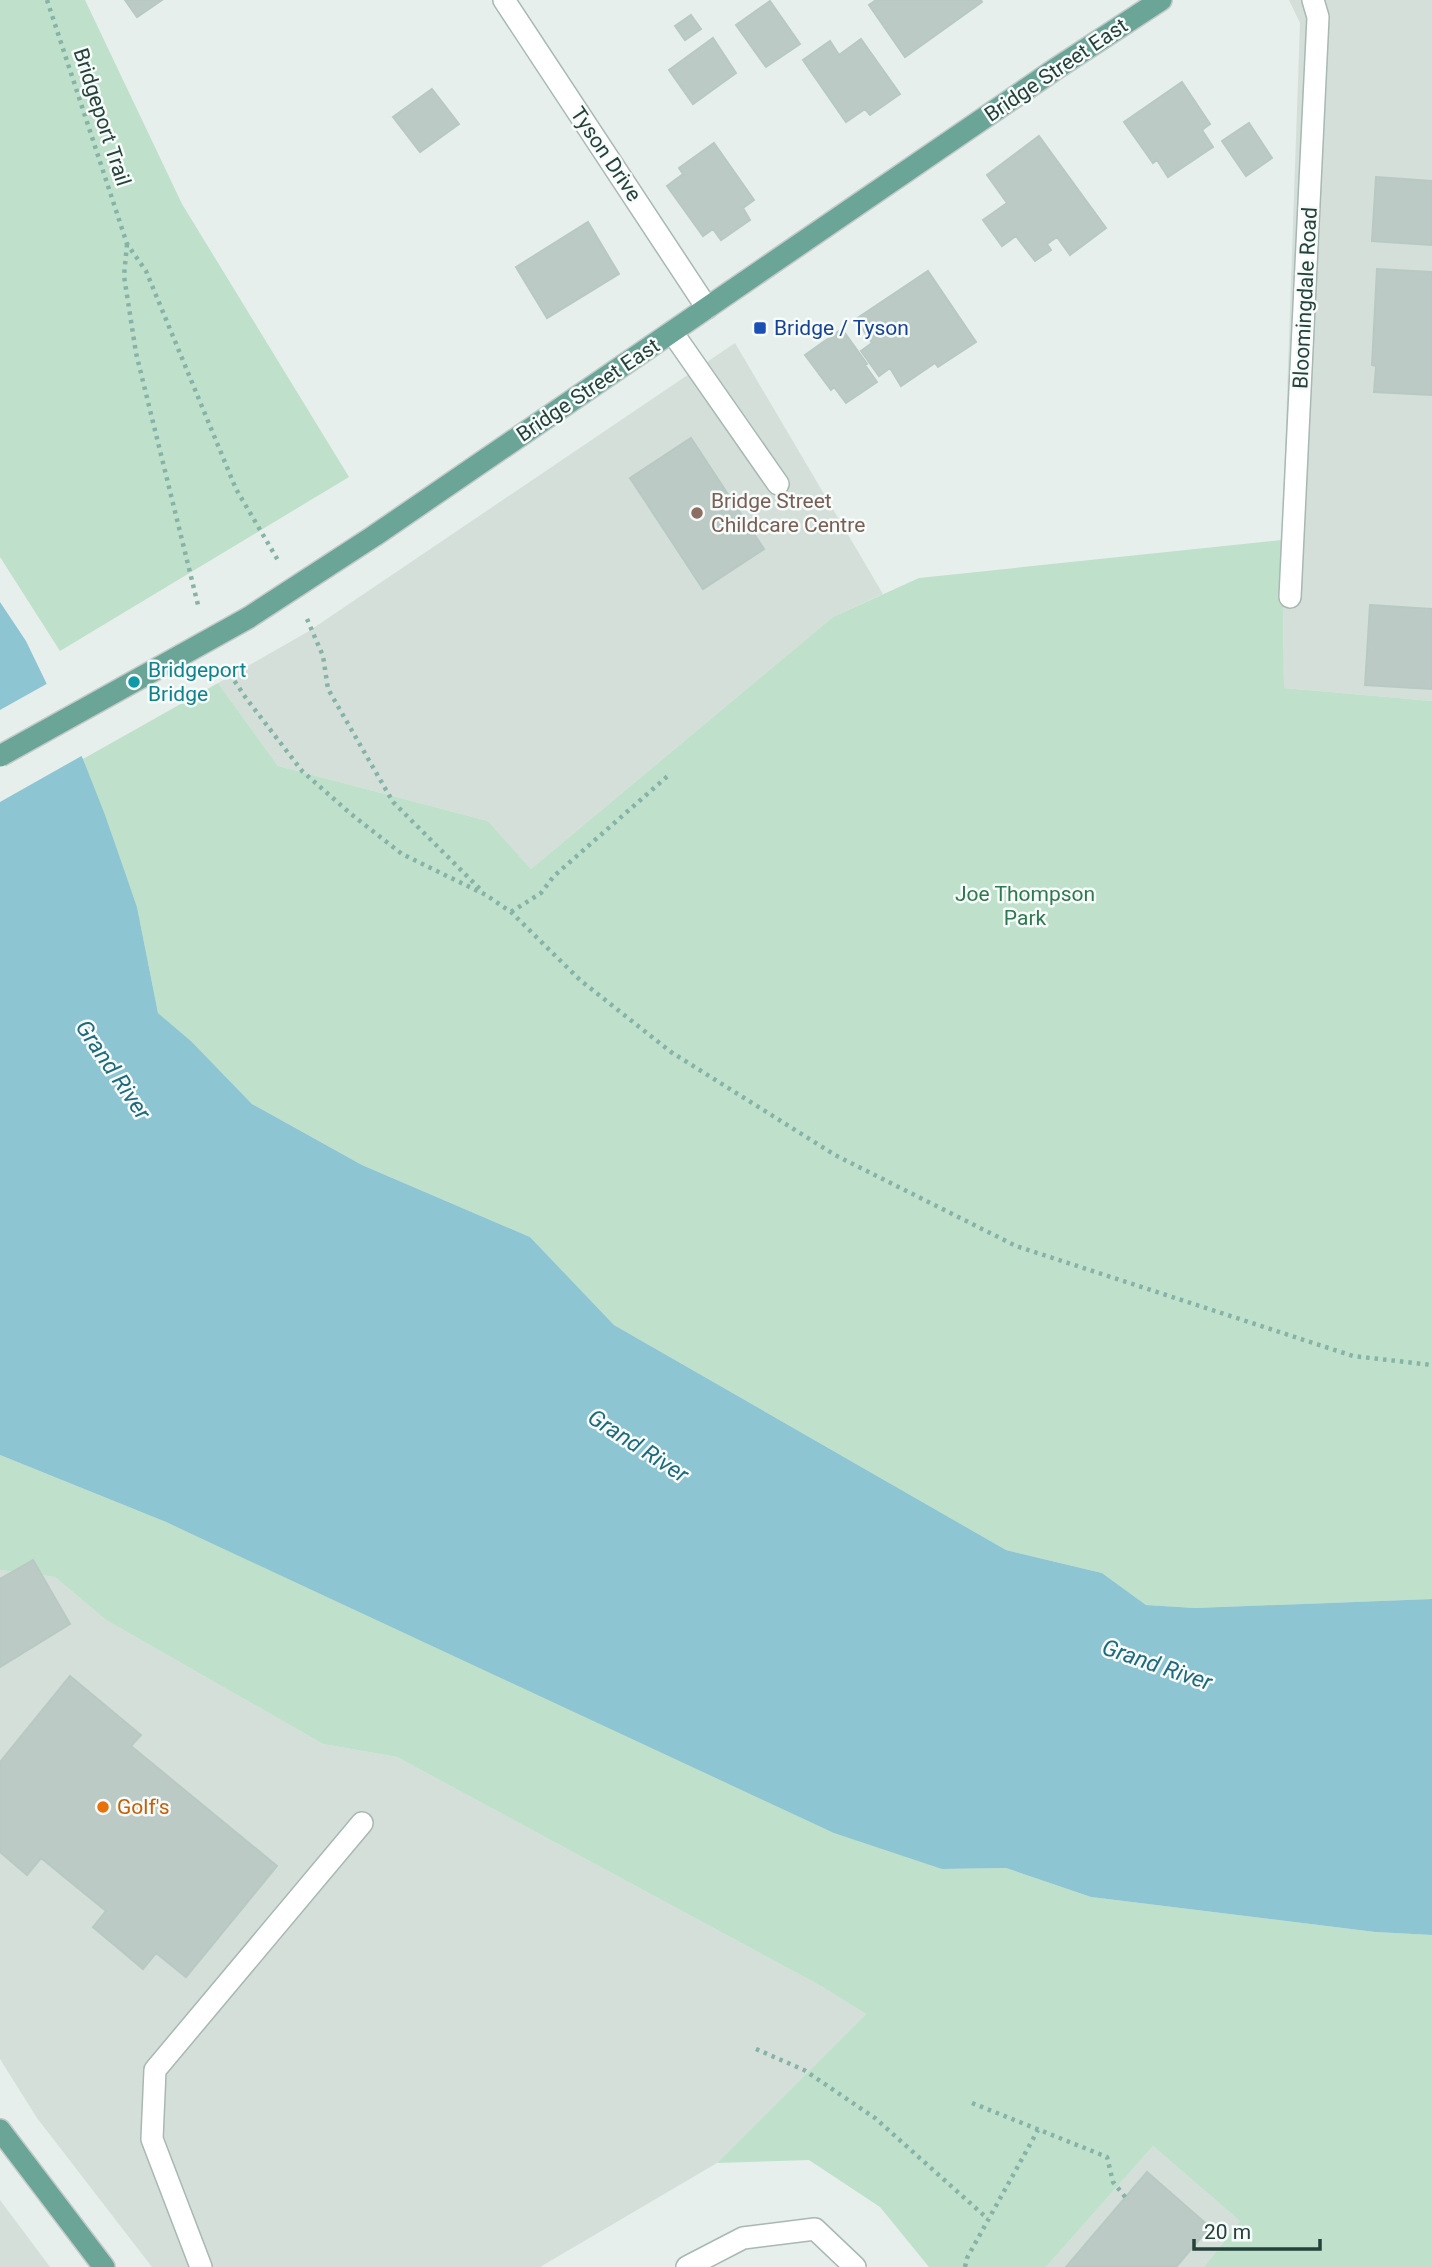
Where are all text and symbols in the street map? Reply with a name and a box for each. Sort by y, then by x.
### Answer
street label: Bridge Street East [980,13,1132,127]
street label: Bridgeport Trail [68,45,136,189]
street label: Tyson Drive [566,102,646,206]
street label: Bloomingdale Road [1288,207,1322,389]
place label: Bridge / Tyson [774,316,909,340]
marker: Bridge / Tyson [752,320,768,336]
street label: Bridge Street East [512,333,664,447]
place label: Bridge Street Childcare Centre [711,489,865,537]
marker: Bridge Street Childcare Centre [689,505,705,521]
place label: Bridgeport Bridge [148,658,246,706]
marker: Bridgeport Bridge [126,674,142,690]
park label: Joe Thompson Park [955,882,1095,930]
water label: Grand River [70,1015,157,1126]
water label: Grand River [583,1404,694,1489]
water label: Grand River [1099,1634,1217,1697]
place label: Golf's [117,1795,170,1819]
marker: Golf's [95,1799,111,1815]
scale bar [1194,2208,1320,2252]
text: 20 m [1204,2220,1251,2244]

